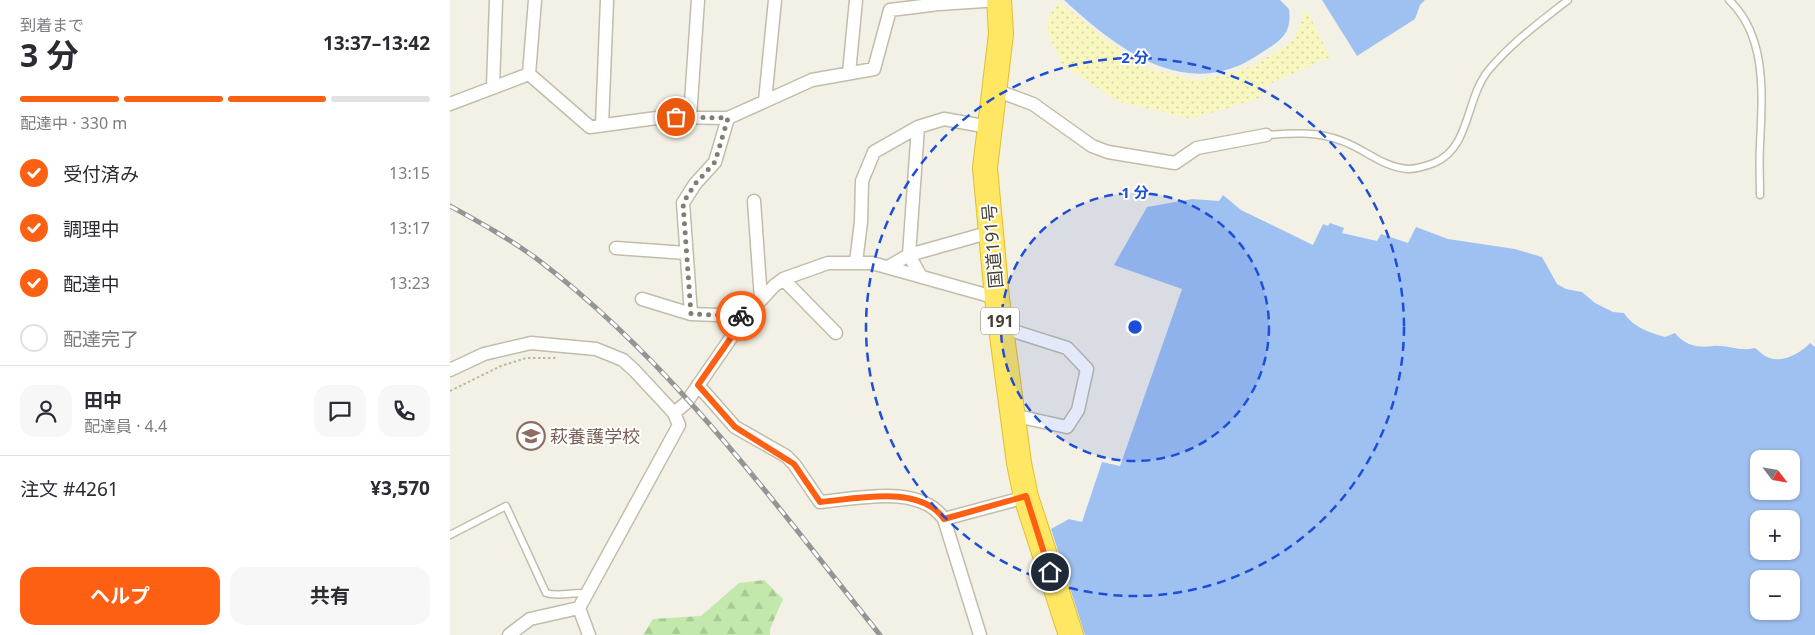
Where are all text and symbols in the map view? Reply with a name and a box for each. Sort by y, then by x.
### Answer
text: 到着まで [20,14,84,36]
text: 13:37–13:42 [323,30,430,56]
text: 3 分 [20,33,79,76]
text: 2 分 [1121,47,1149,67]
pin [655,96,697,138]
icon: bag [662,103,690,131]
text: 配達中 · 330 m [20,112,127,134]
icon: check [20,159,48,187]
text: 受付済み [63,161,139,187]
text: 13:15 [389,162,430,184]
text: 1 分 [1121,182,1149,202]
street label: 国道191号 [976,203,1008,289]
icon: check [20,214,48,242]
text: 調理中 [63,216,120,242]
text: 13:17 [389,217,430,239]
icon: check [20,269,48,297]
text: 配達中 [63,271,120,297]
text: 13:23 [389,272,430,294]
courier [716,291,766,341]
icon: bike [727,302,755,330]
road number: 191 [981,308,1019,334]
centre of rings [1126,318,1144,336]
text: 配達完了 [63,326,139,352]
button: person [20,385,72,437]
button: chat [314,385,366,437]
button: phone [378,385,430,437]
text: 田中 [84,387,122,413]
text: 配達員 · 4.4 [84,415,167,437]
school or university icon: 萩養護学校 [516,421,546,451]
place label: 萩養護学校 [550,424,640,448]
north arrow [1750,450,1800,500]
map controls [1750,450,1800,620]
text: ¥3,570 [370,475,430,501]
text: 注文 #4261 [20,476,119,502]
button: + [1750,510,1800,560]
pin [1029,551,1071,593]
icon: home [1036,558,1064,586]
button: ヘルプ [20,567,220,625]
button: 共有 [230,567,430,625]
button: − [1750,570,1800,620]

